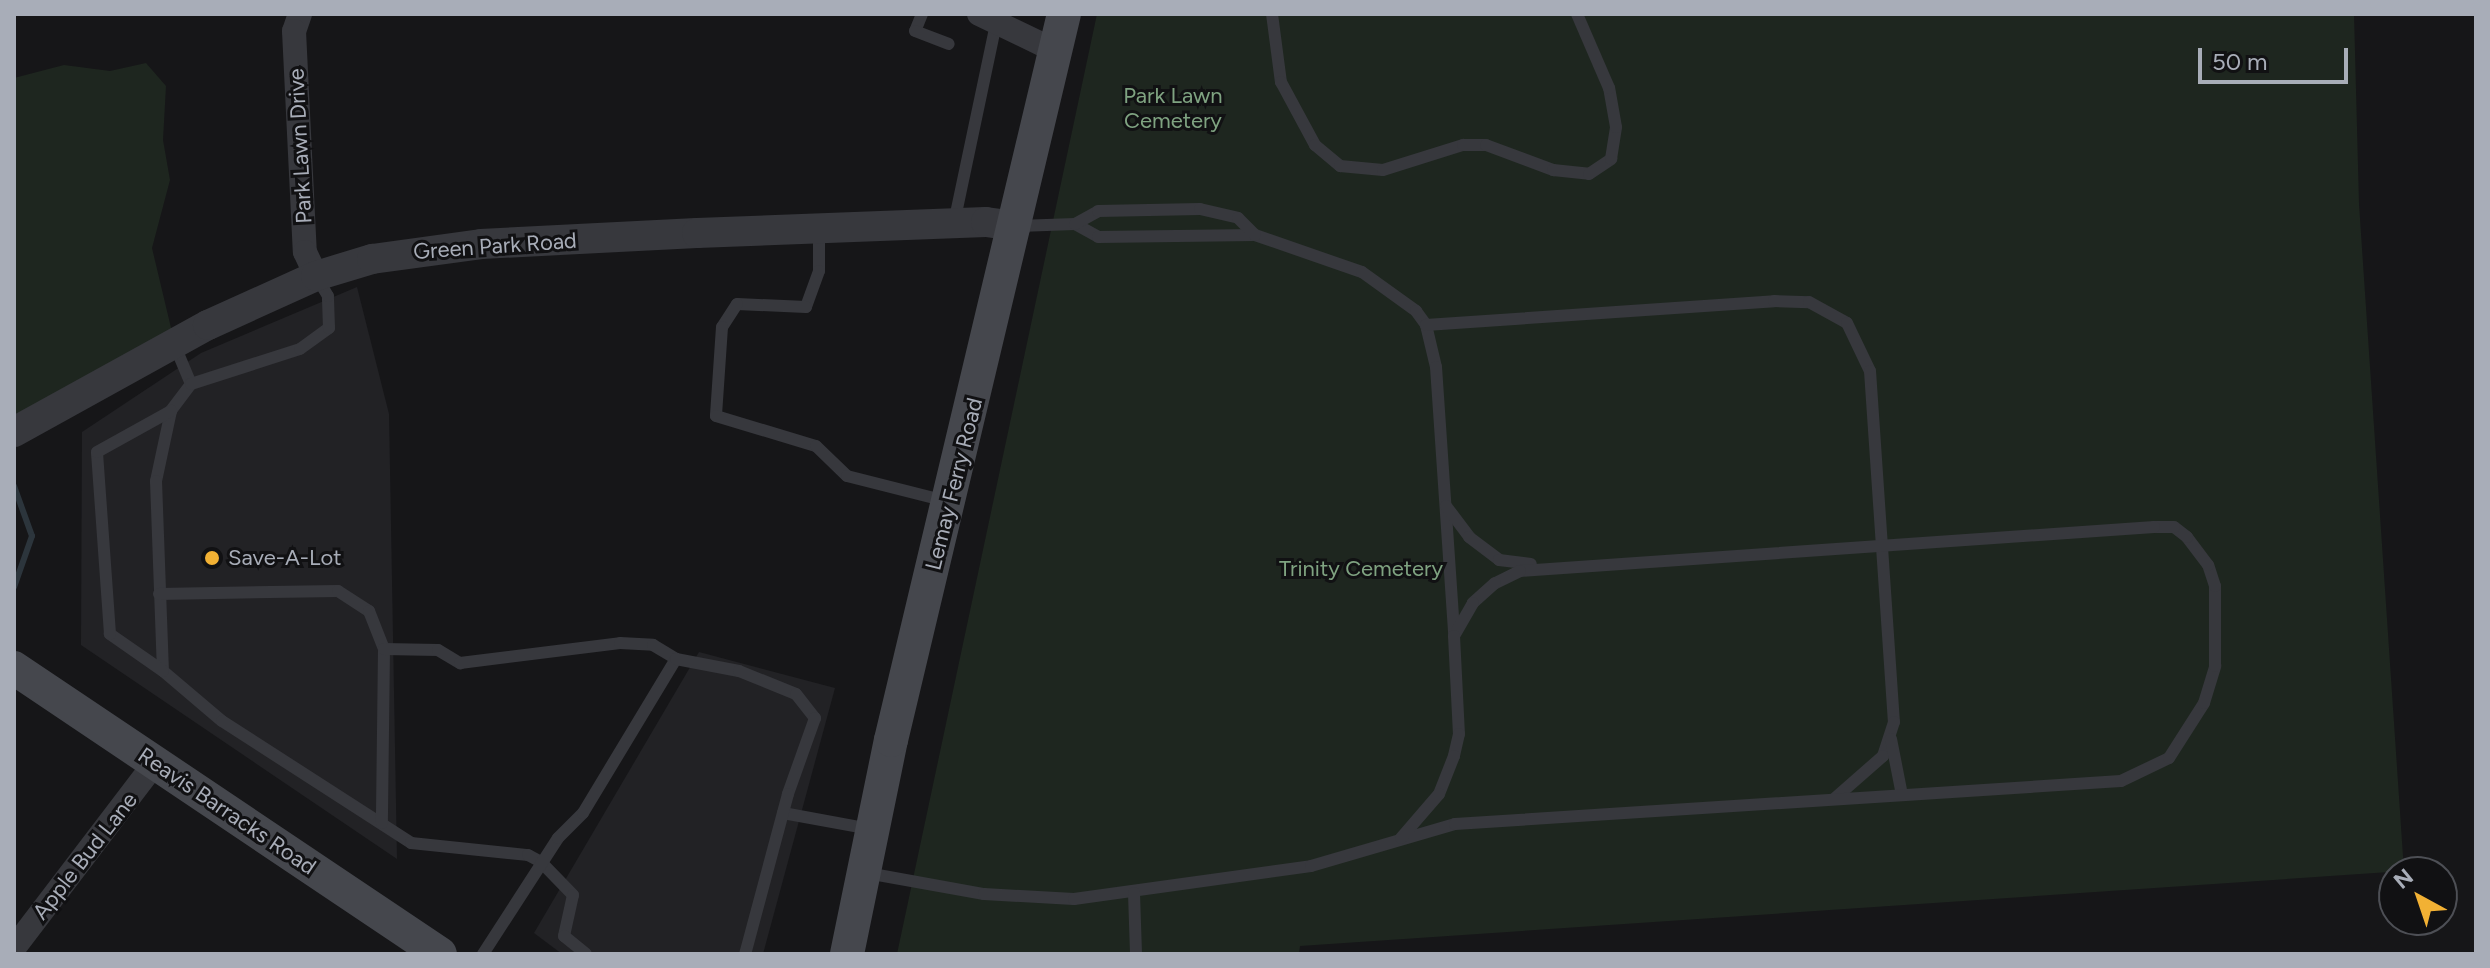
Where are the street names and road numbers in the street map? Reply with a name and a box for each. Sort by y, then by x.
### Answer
street label: Park Lawn Drive [283,68,317,224]
street label: Green Park Road [412,227,578,265]
street label: Lemay Ferry Road [920,395,988,573]
street label: Reavis Barracks Road [133,742,321,880]
street label: Apple Bud Lane [27,787,143,925]

